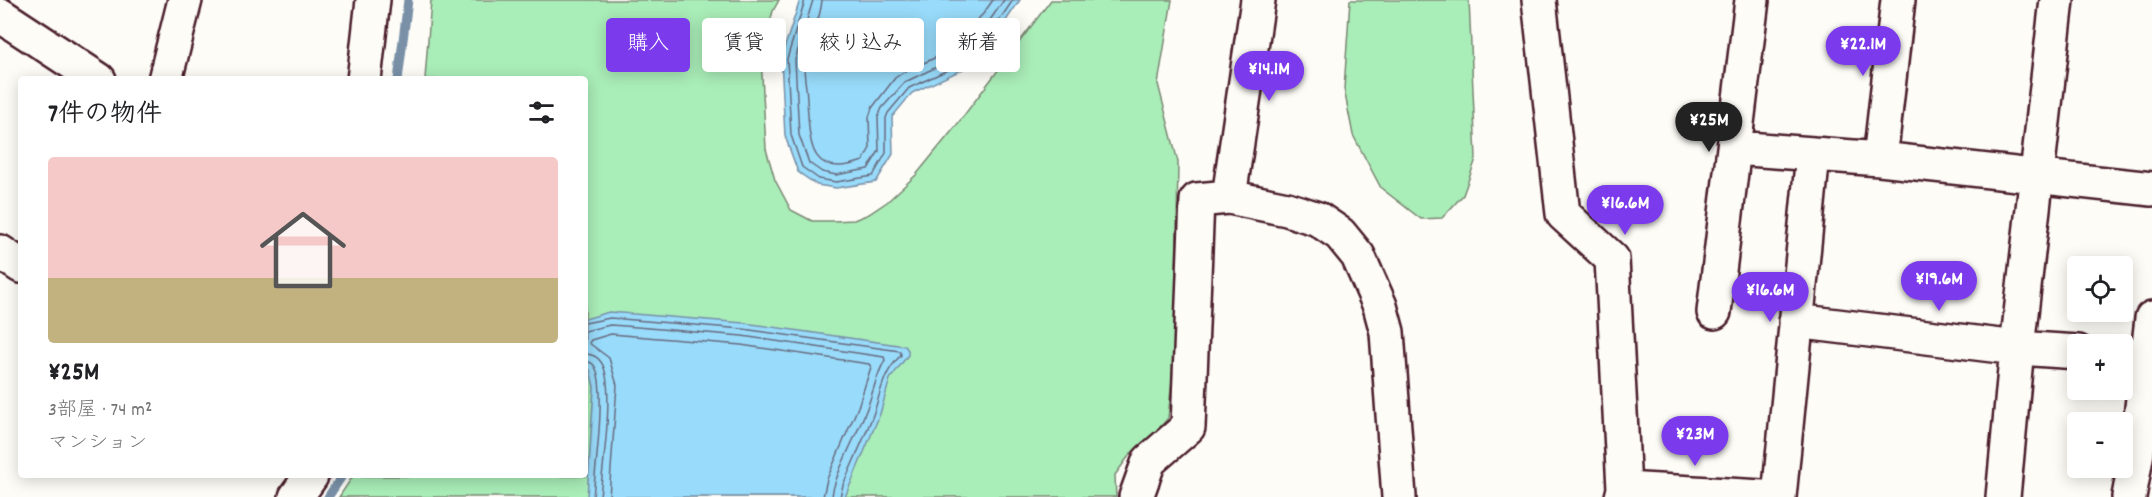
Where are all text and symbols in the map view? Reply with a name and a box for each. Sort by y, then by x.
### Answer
chip: 購入 [606,18,690,72]
chip: 賃貸 [702,18,786,72]
chip: 絞り込み [798,18,924,72]
chip: 新着 [936,18,1020,72]
pin: ¥22.1M [1814,26,1912,77]
text: ¥22.1M [1840,31,1886,59]
pin: ¥14.1M [1220,51,1318,102]
text: ¥14.1M [1248,56,1290,84]
icon: filters [525,96,558,129]
text: 7件の物件 [48,97,162,134]
pin: ¥25M [1673,102,1745,153]
text: ¥25M [1689,107,1729,135]
pin: ¥16.6M [1576,185,1674,236]
text: ¥16.6M [1601,190,1649,218]
icon: home [249,196,357,304]
map controls [2067,256,2133,478]
button: locate [2067,256,2133,322]
pin: ¥19.6M [1890,261,1988,312]
text: ¥19.6M [1915,266,1963,294]
pin: ¥16.6M [1721,272,1819,323]
text: ¥16.6M [1746,277,1794,305]
button: + [2067,334,2133,400]
text: ¥25M [48,355,99,392]
text: 3部屋 · 74 m² [48,397,152,425]
button: − [2067,412,2133,478]
pin: ¥23M [1659,416,1731,467]
text: ¥23M [1675,421,1715,449]
text: マンション [48,430,147,458]

